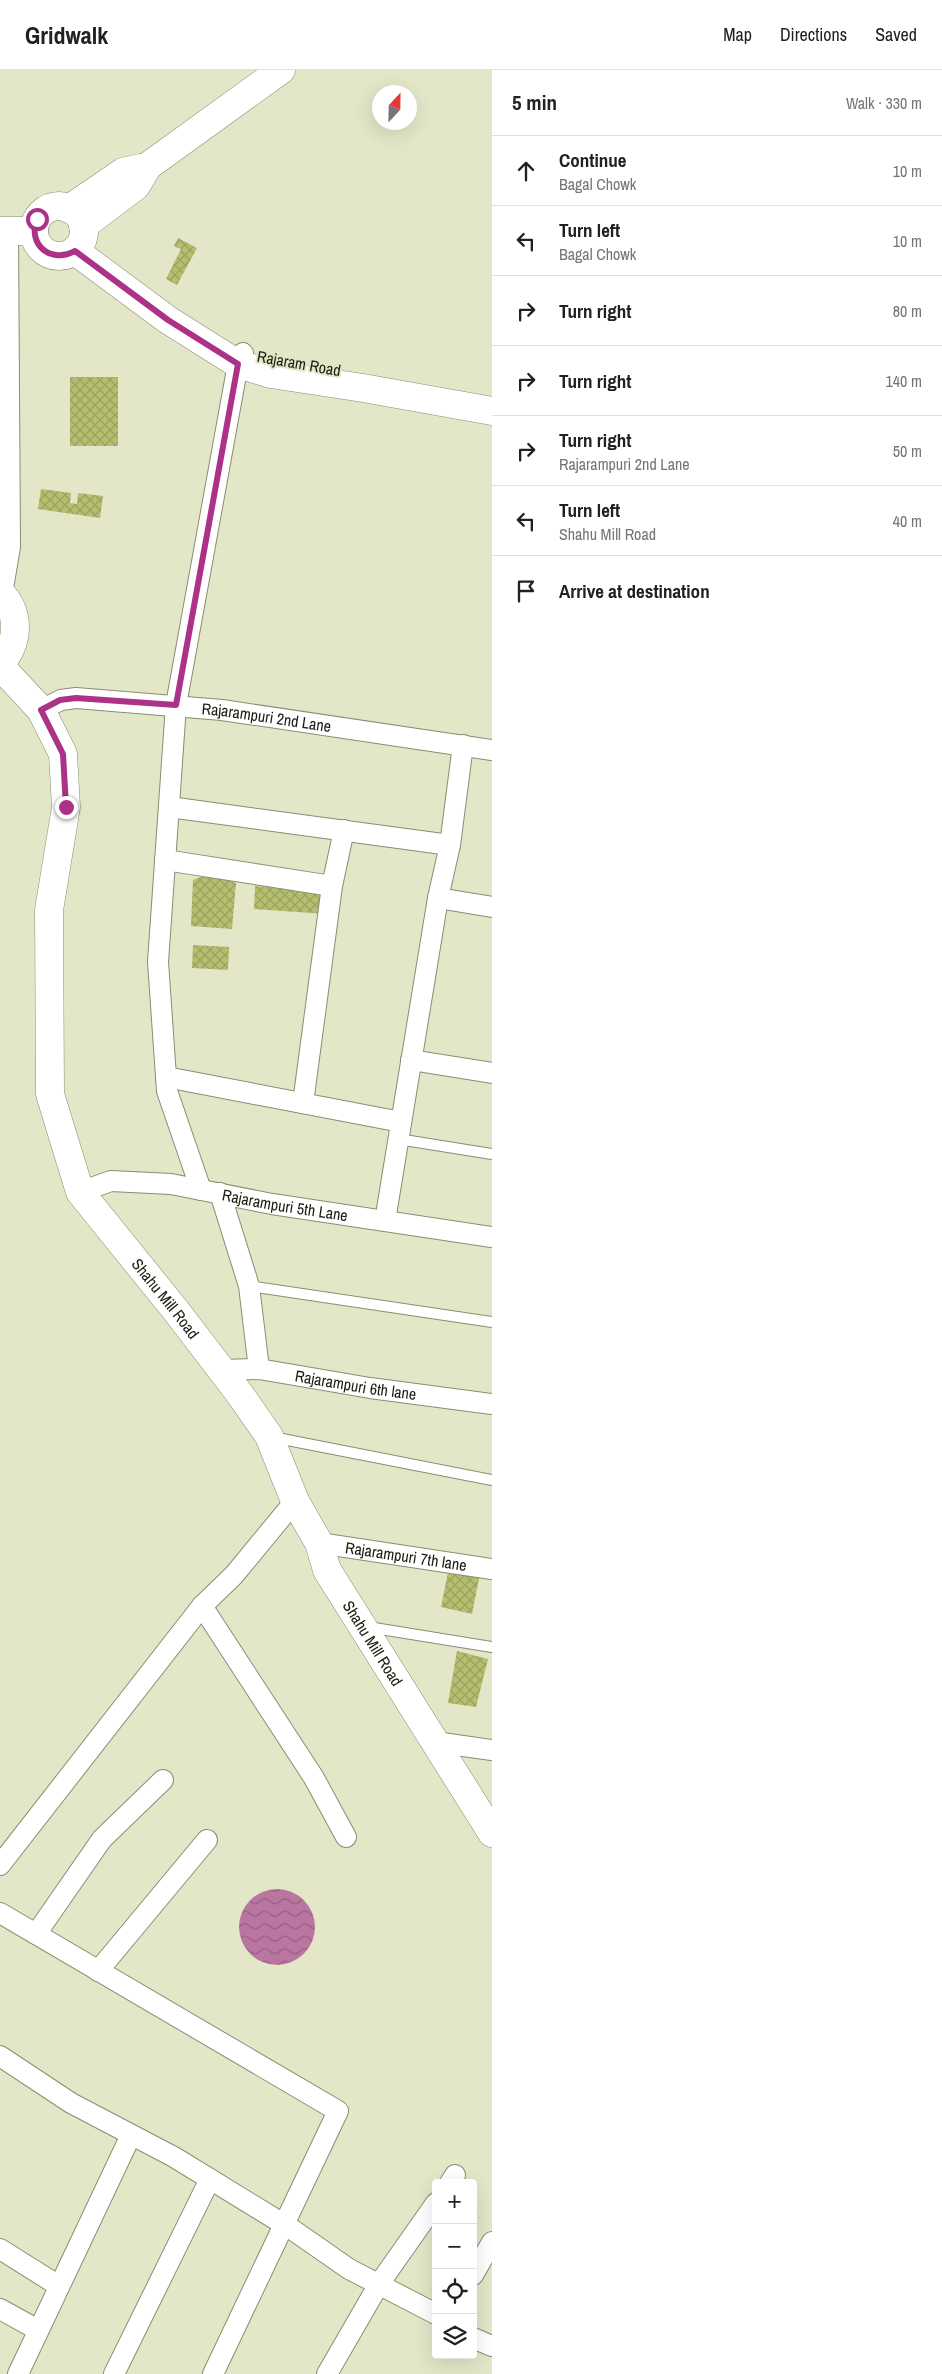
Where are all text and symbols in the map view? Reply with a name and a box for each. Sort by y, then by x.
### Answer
text: Gridwalk [25,19,108,51]
text: Map [723,22,752,47]
text: Directions [780,22,847,47]
text: Saved [875,22,917,47]
north arrow [372,85,417,130]
text: 5 min [512,88,557,117]
text: Walk · 330 m [846,92,922,114]
text: Continue [559,147,627,173]
icon: ahead [512,157,540,185]
text: 10 m [893,160,922,182]
text: Bagal Chowk [559,173,636,195]
route start [26,208,49,231]
text: Turn left [559,217,620,243]
icon: left [512,227,540,255]
text: 10 m [893,230,922,252]
text: Bagal Chowk [559,243,636,265]
icon: right [512,297,540,325]
text: Turn right [559,298,631,324]
text: 80 m [893,300,922,322]
street label: Rajaram Road [255,345,343,381]
icon: right [512,367,540,395]
text: Turn right [559,368,631,394]
text: 140 m [886,370,922,392]
text: Turn right [559,427,631,453]
icon: right [512,437,540,465]
text: 50 m [893,440,922,462]
text: Rajarampuri 2nd Lane [559,453,690,475]
text: Turn left [559,497,620,523]
icon: left [512,507,540,535]
text: 40 m [893,510,922,532]
text: Shahu Mill Road [559,523,656,545]
icon: arrive [512,577,540,605]
text: Arrive at destination [559,578,710,604]
street label: Rajarampuri 2nd Lane [201,697,333,737]
route end [55,796,78,819]
street label: Rajarampuri 5th Lane [220,1183,349,1226]
street label: Shahu Mill Road [127,1254,205,1343]
street label: Rajarampuri 6th lane [293,1364,418,1405]
street label: Rajarampuri 7th lane [344,1536,468,1576]
street label: Shahu Mill Road [338,1596,408,1690]
map controls [432,2179,477,2359]
button: + [432,2179,477,2224]
button: − [432,2224,477,2269]
button: locate [432,2269,477,2314]
button: layers [432,2314,477,2359]

